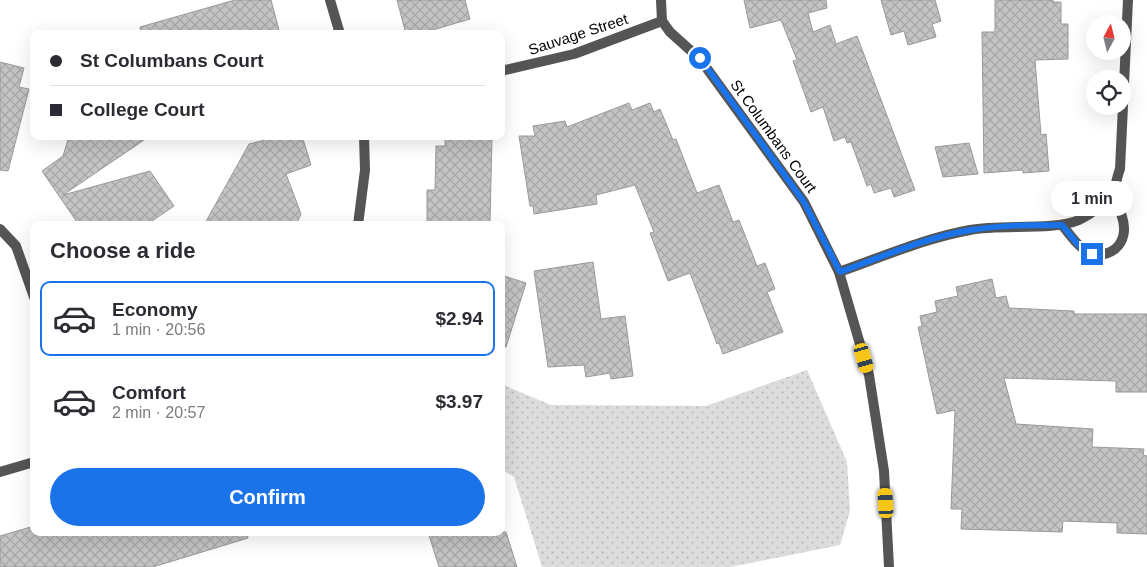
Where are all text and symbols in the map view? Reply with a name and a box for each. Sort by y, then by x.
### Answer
street label: Sauvage Street [526,10,631,58]
north arrow [1086,15,1131,60]
map controls [1086,15,1131,115]
route start [689,47,711,69]
text: St Columbans Court [80,50,264,71]
button: locate [1086,70,1131,115]
street label: St Columbans Court [727,76,821,196]
text: College Court [80,99,205,120]
callout: 1 min [1051,182,1133,216]
text: 1 min [1071,190,1113,207]
text: Choose a ride [50,238,195,263]
route end [1081,243,1103,265]
icon: car [52,296,97,341]
text: Economy [112,299,198,320]
text: $2.94 [435,308,483,329]
text: 1 min · 20:56 [112,321,205,338]
car [852,342,875,374]
icon: car [52,379,97,424]
text: Comfort [112,382,186,403]
text: $3.97 [435,391,483,412]
text: 2 min · 20:57 [112,404,205,421]
button: Confirm [50,468,485,526]
car [877,488,894,518]

